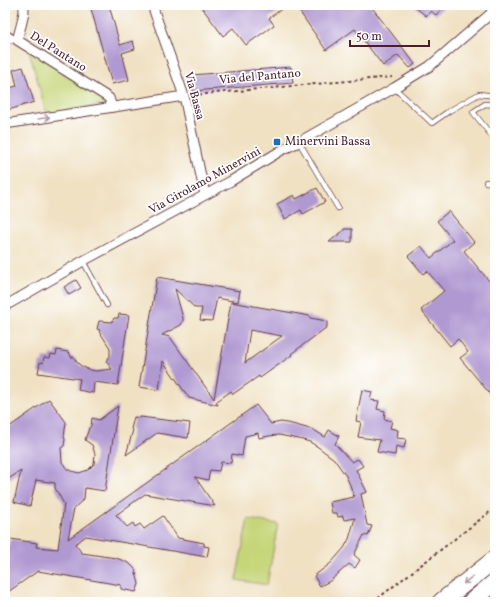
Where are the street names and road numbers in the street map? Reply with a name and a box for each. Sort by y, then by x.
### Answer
street label: Del Pantano [26,28,90,76]
street label: Via del Pantano [218,65,302,89]
street label: Via Bassa [180,70,208,122]
street label: Via Girolamo Minervini [146,143,264,218]

